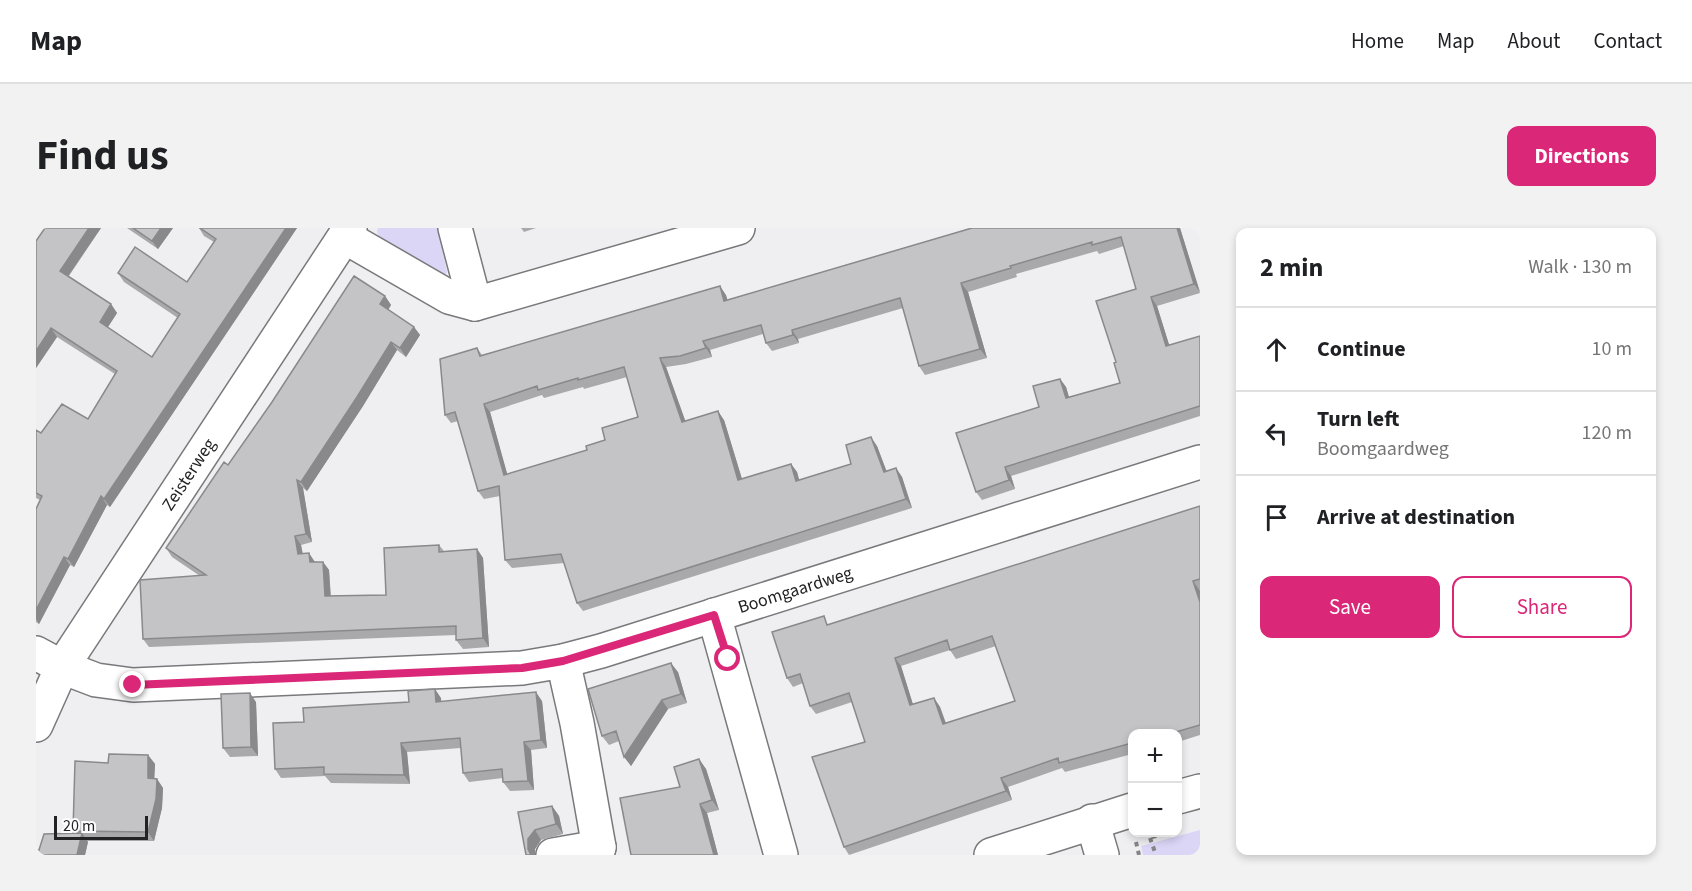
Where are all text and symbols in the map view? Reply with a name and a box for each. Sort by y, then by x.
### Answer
text: Map [30,21,82,61]
text: Home [1351,26,1404,56]
text: Map [1437,26,1475,56]
text: About [1508,26,1560,56]
text: Contact [1593,26,1662,56]
text: Find us [36,126,169,186]
button: Directions [1507,126,1656,186]
text: 2 min [1260,249,1323,286]
text: Walk · 130 m [1528,253,1632,281]
icon: ahead [1260,333,1293,366]
text: Continue [1317,333,1406,365]
text: 10 m [1592,335,1632,363]
text: Turn left [1317,403,1399,435]
icon: left [1260,417,1293,450]
text: 120 m [1582,419,1632,447]
street label: Zeisterweg [155,433,221,515]
text: Boomgaardweg [1317,435,1449,463]
icon: arrive [1260,501,1293,534]
text: Arrive at destination [1317,501,1515,533]
street label: Boomgaardweg [735,560,855,620]
button: Save [1260,576,1440,638]
button: Share [1452,576,1632,638]
route start [714,645,740,671]
route end [119,671,145,697]
map controls [1128,729,1182,837]
button: + [1128,729,1182,783]
button: − [1128,783,1182,837]
scale bar [54,813,148,840]
text: 20 m [63,815,95,837]

